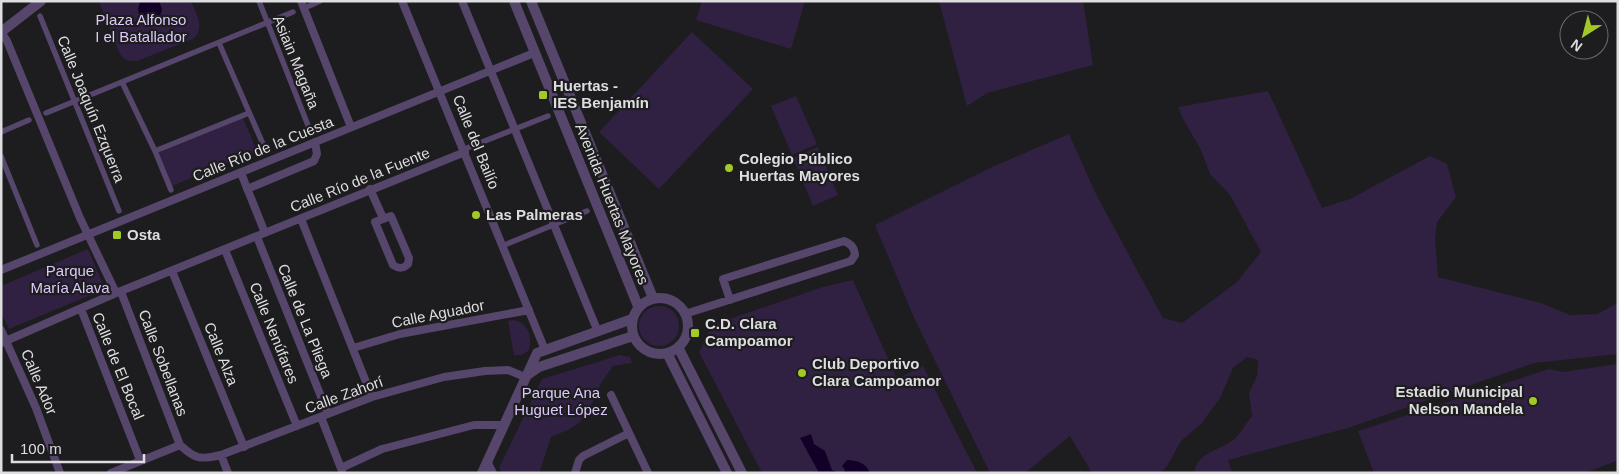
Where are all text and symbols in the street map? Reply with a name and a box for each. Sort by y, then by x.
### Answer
north arrow [1559,10,1609,60]
park label: Plaza Alfonso I el Batallador [95,11,187,45]
street label: Asiain Magaña [270,13,323,112]
street label: Calle Joaquín Ezquerra [54,33,129,185]
text: N [1568,36,1585,55]
place label: Huertas - IES Benjamín [553,77,649,111]
marker: Huertas - IES Benjamín [537,89,549,101]
street label: Calle del Bailío [450,92,503,191]
street label: Calle Río de la Cuesta [190,112,336,185]
street label: Avenida Huertas Mayores [572,121,653,287]
street label: Calle Río de la Fuente [287,144,432,215]
place label: Colegio Público Huertas Mayores [739,150,860,184]
marker: Colegio Público Huertas Mayores [723,162,735,174]
place label: Las Palmeras [486,206,583,223]
marker: Las Palmeras [470,209,482,221]
place label: Osta [127,226,161,243]
marker: Osta [111,229,123,241]
street label: Calle de La Pliega [275,261,336,381]
park label: Parque María Alava [30,262,110,296]
street label: Calle Nenúfares [246,280,302,386]
street label: Calle Aguador [390,296,486,331]
street label: Calle Sobellanas [135,307,192,418]
street label: Calle de El Bocal [89,310,148,422]
place label: C.D. Clara Campoamor [705,315,793,349]
street label: Calle Alza [201,320,242,389]
marker: C.D. Clara Campoamor [689,327,701,339]
street label: Calle Ador [18,347,61,417]
place label: Club Deportivo Clara Campoamor [812,355,941,389]
marker: Club Deportivo Clara Campoamor [796,367,808,379]
street label: Calle Zahorí [303,372,386,416]
place label: Estadio Municipal Nelson Mandela [1395,383,1524,417]
park label: Parque Ana Huguet López [514,384,608,418]
marker: Estadio Municipal Nelson Mandela [1527,395,1539,407]
scale bar [12,432,145,464]
text: 100 m [20,440,62,457]

